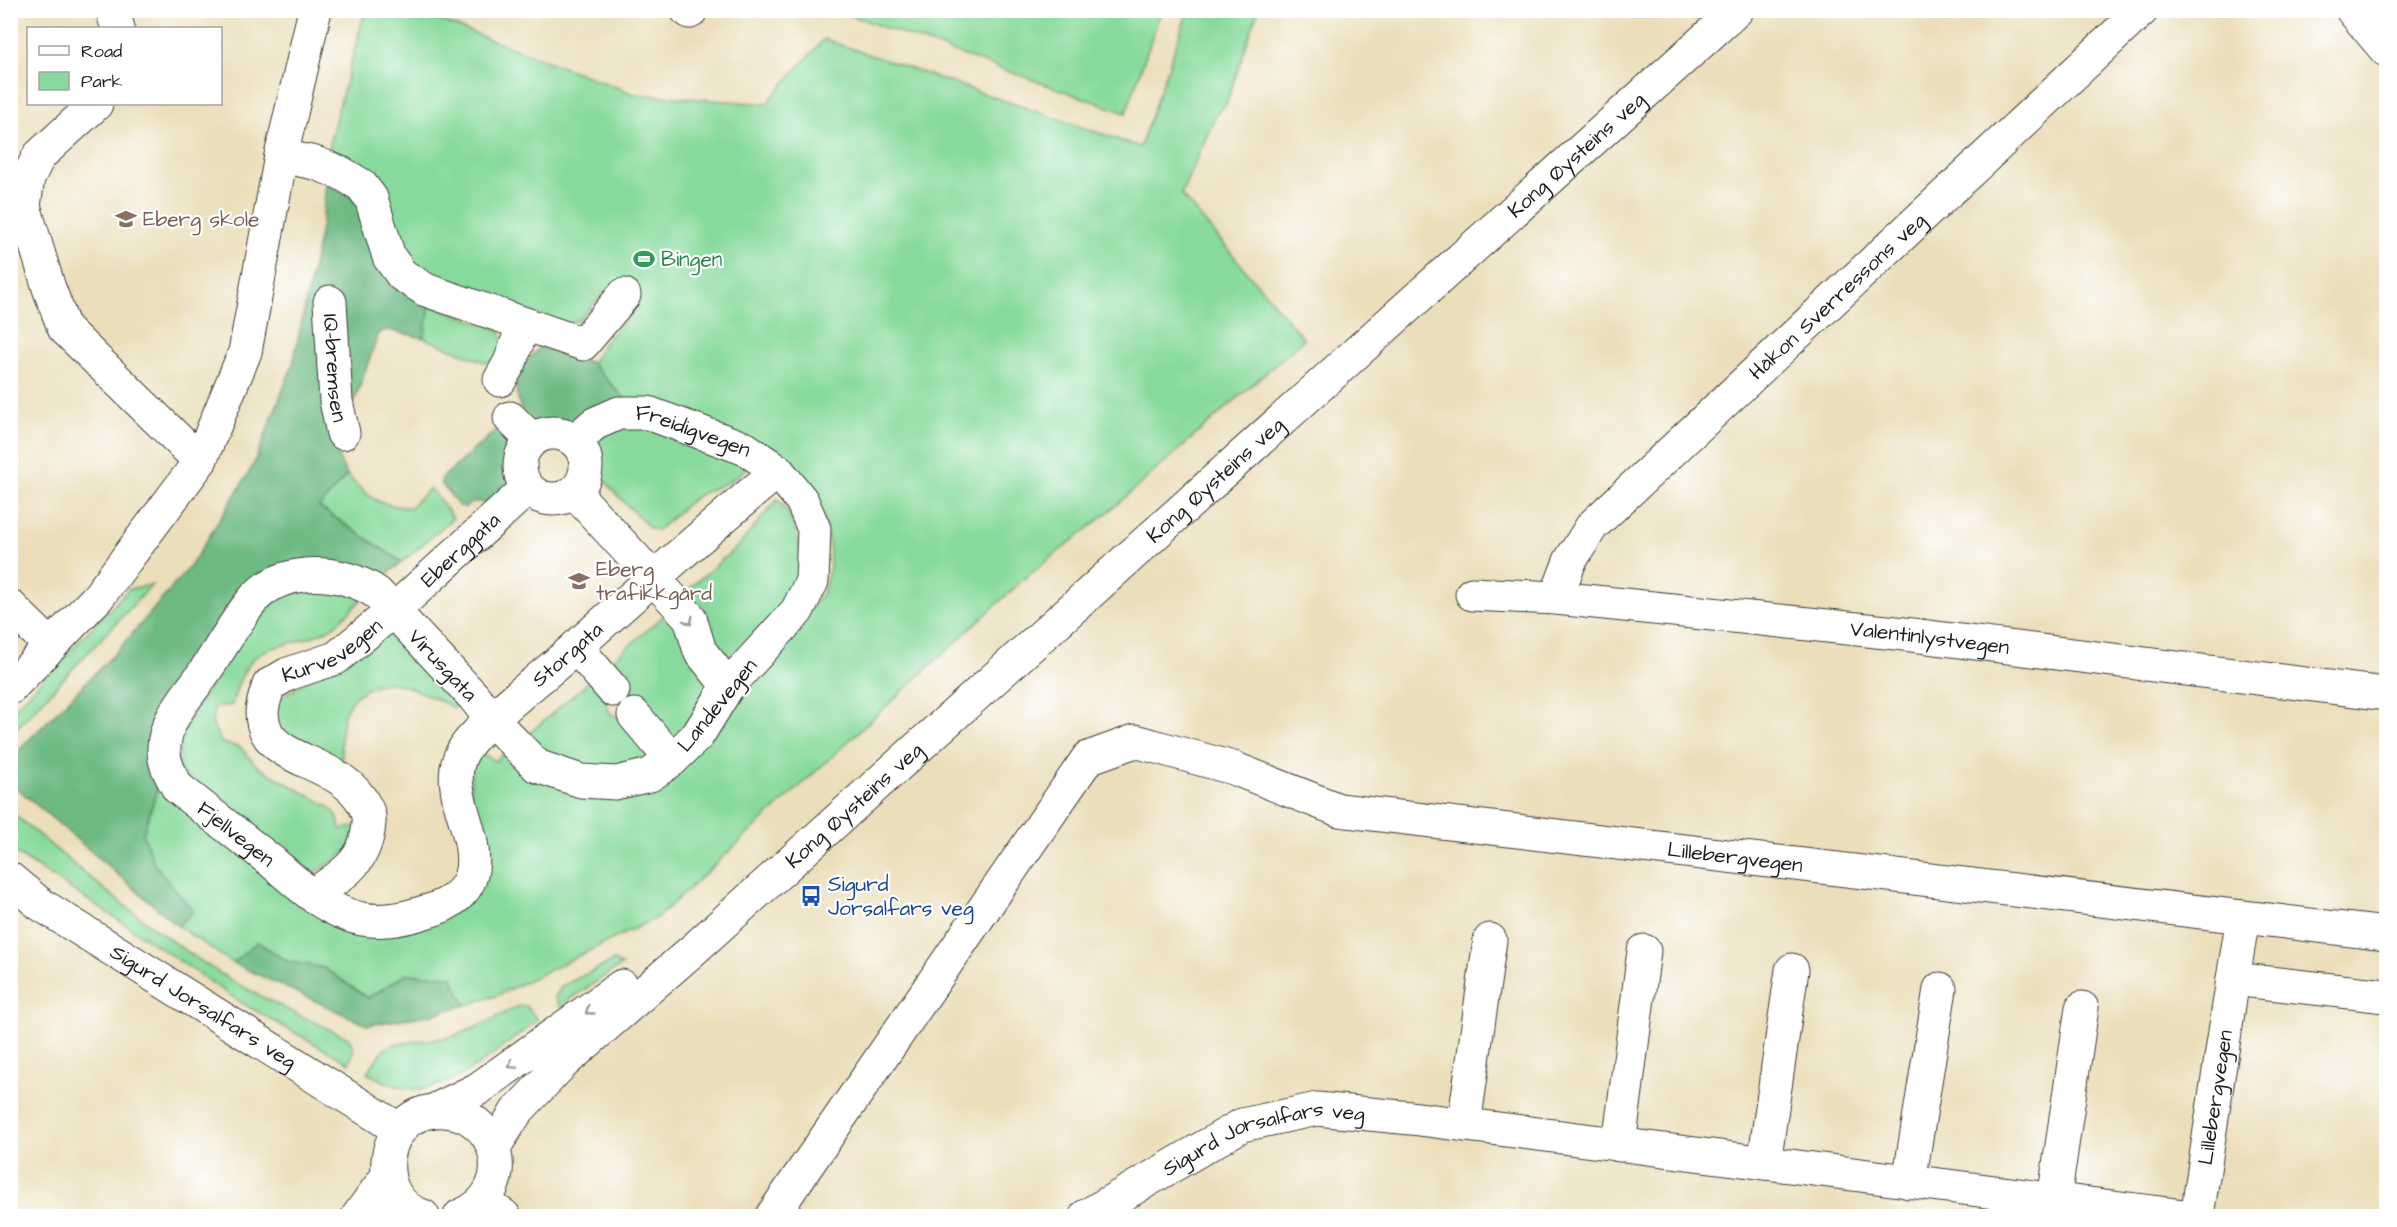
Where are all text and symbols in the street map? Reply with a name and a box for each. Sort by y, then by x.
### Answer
legend [27,27,222,105]
text: Road [81,39,122,64]
text: Park [81,69,123,94]
street label: Kong Øysteins veg [1501,85,1653,225]
place label: Eberg skole [143,205,259,236]
street label: Håkon Sverressons veg [1743,206,1934,387]
school or university icon: Eberg skole [114,207,138,231]
place label: Bingen [661,245,722,276]
sports icon: Bingen [632,247,656,271]
street label: IQ-bremsen [316,313,354,425]
street label: Freidigvegen [636,399,755,464]
street label: Kong Øysteins veg [1140,410,1292,550]
street label: Eberggata [414,506,507,594]
place label: Eberg trafikkgård [596,555,712,610]
school or university icon: Eberg trafikkgård [567,569,591,593]
street label: Kurvevegen [278,612,389,690]
street label: Valentinlystvegen [1849,614,2011,662]
street label: Storgata [526,615,610,694]
one-way arrow [682,615,693,626]
street label: Virusgata [400,623,484,710]
street label: Landevegen [671,652,766,760]
street label: Kong Øysteins veg [779,736,931,875]
street label: Fjellvegen [191,794,281,874]
street label: Lillebergvegen [1666,835,1804,880]
place label: Sigurd Jorsalfars veg [828,870,974,925]
bus stop icon: Sigurd Jorsalfars veg [799,884,823,908]
street label: Sigurd Jorsalfars veg [104,938,302,1078]
one-way arrow [584,1003,595,1014]
street label: Lillebergvegen [2191,1028,2240,1167]
one-way arrow [508,1058,519,1069]
street label: Sigurd Jorsalfars veg [1157,1095,1366,1183]

